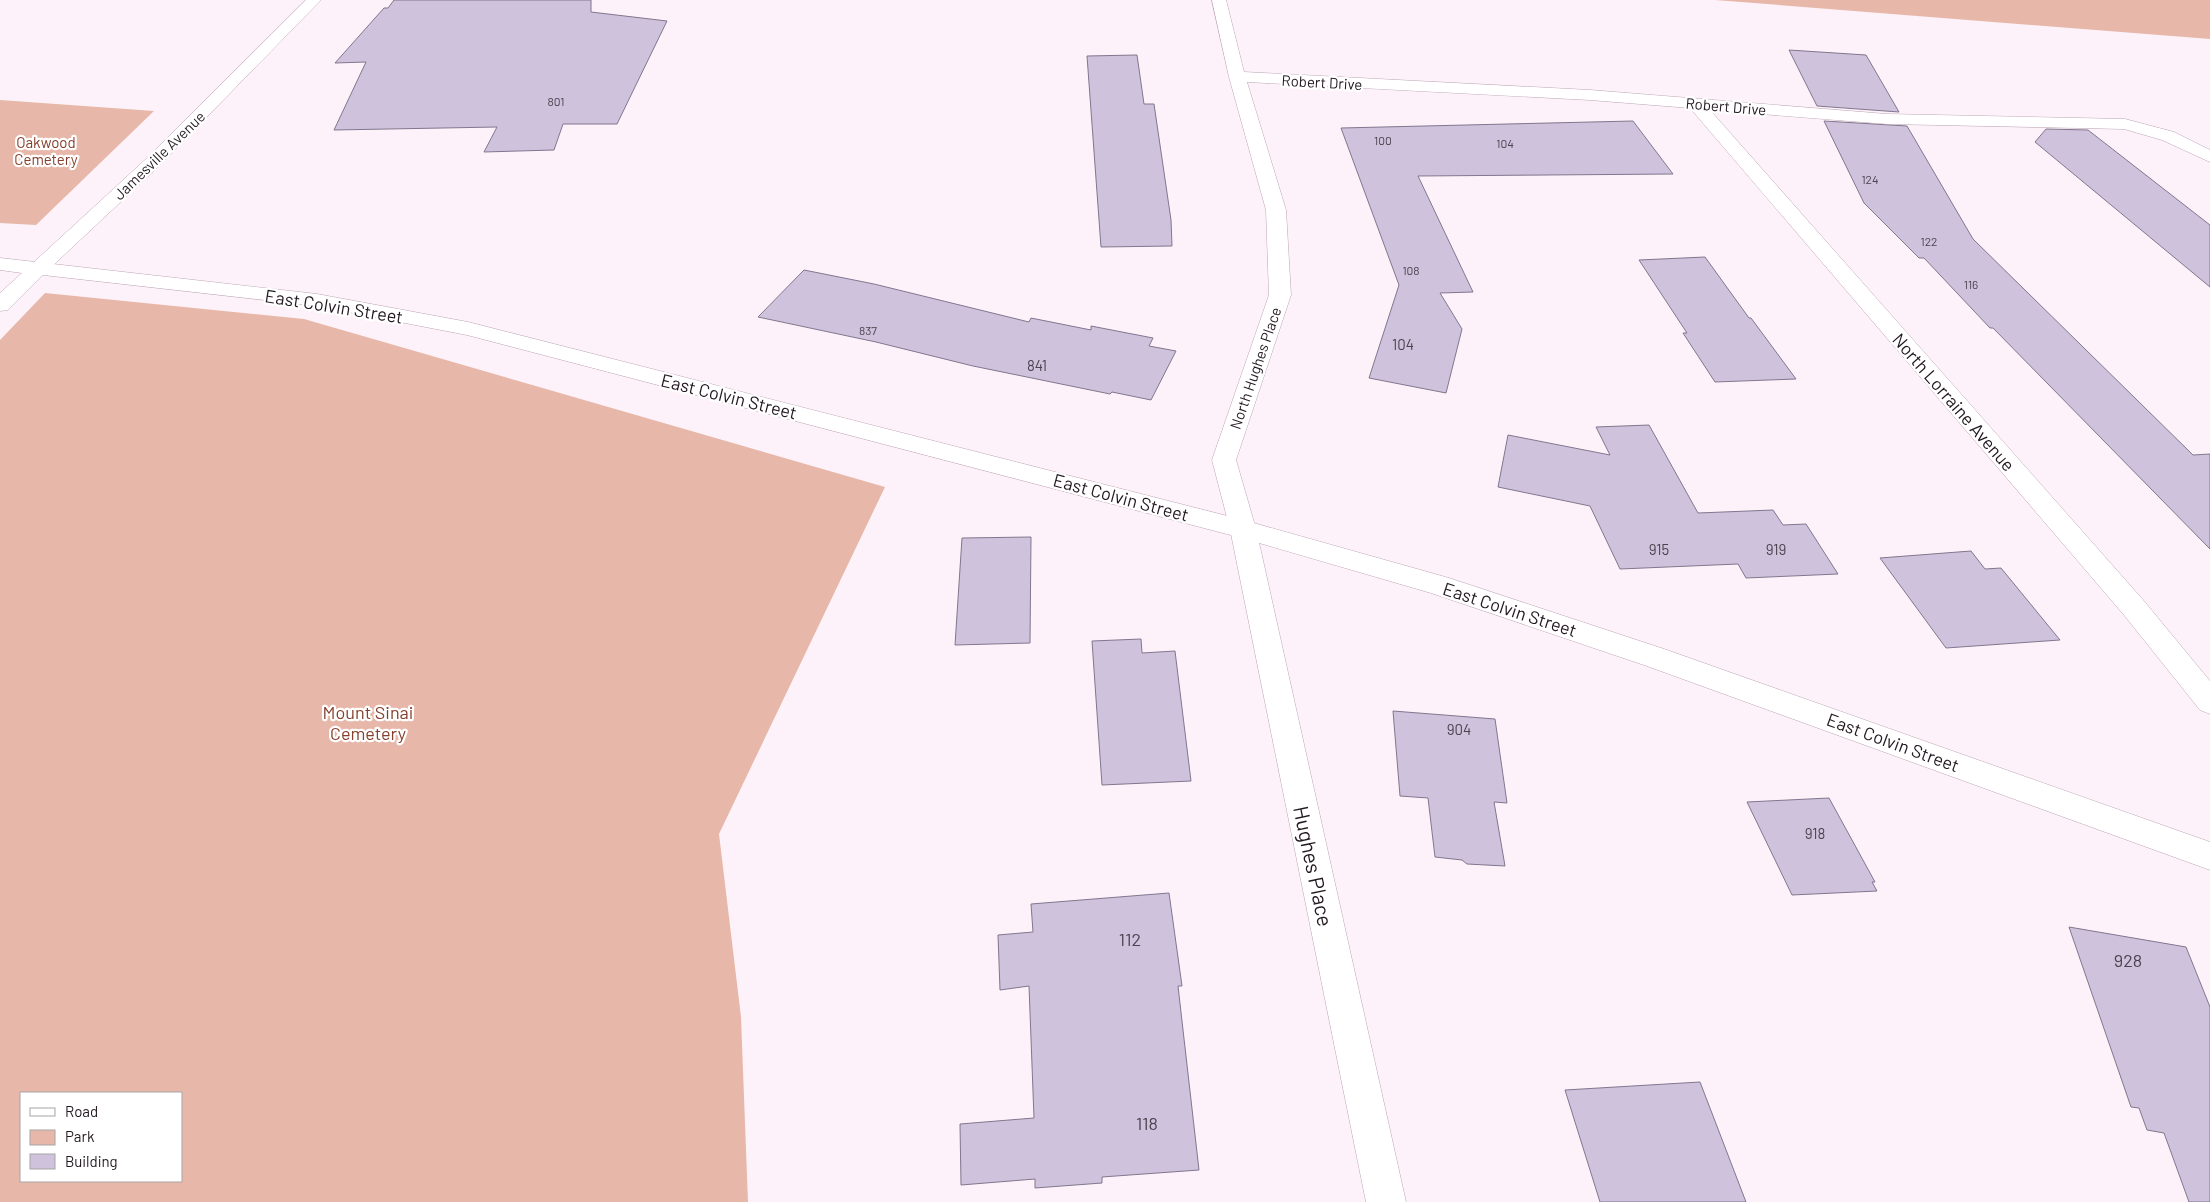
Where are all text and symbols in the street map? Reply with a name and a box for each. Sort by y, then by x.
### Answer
street label: Robert Drive [1281,71,1363,93]
house number: 801 [548,94,564,108]
street label: Robert Drive [1685,94,1767,118]
street label: Jamesville Avenue [110,107,208,203]
park label: Oakwood Cemetery [14,133,78,168]
house number: 100 [1374,133,1392,147]
house number: 104 [1496,136,1514,150]
house number: 124 [1861,172,1879,186]
house number: 122 [1920,234,1938,248]
house number: 108 [1402,263,1420,277]
house number: 116 [1964,277,1978,291]
street label: East Colvin Street [263,284,405,328]
street label: North Hughes Place [1226,304,1284,432]
house number: 837 [859,323,877,337]
street label: North Lorraine Avenue [1888,329,2020,475]
house number: 104 [1392,335,1414,353]
house number: 841 [1027,356,1047,374]
street label: East Colvin Street [659,368,799,424]
street label: East Colvin Street [1051,468,1191,526]
house number: 915 [1649,540,1669,558]
house number: 919 [1766,540,1786,558]
street label: East Colvin Street [1440,577,1580,641]
park label: Mount Sinai Cemetery [323,701,413,744]
street label: East Colvin Street [1824,708,1962,776]
house number: 904 [1447,720,1471,738]
street label: Hughes Place [1289,803,1339,929]
house number: 918 [1805,824,1825,842]
house number: 112 [1119,928,1141,950]
house number: 928 [2114,949,2142,971]
legend [20,1092,182,1182]
text: Road [65,1102,98,1120]
house number: 118 [1136,1112,1158,1134]
text: Park [65,1127,95,1145]
text: Building [65,1152,118,1170]

